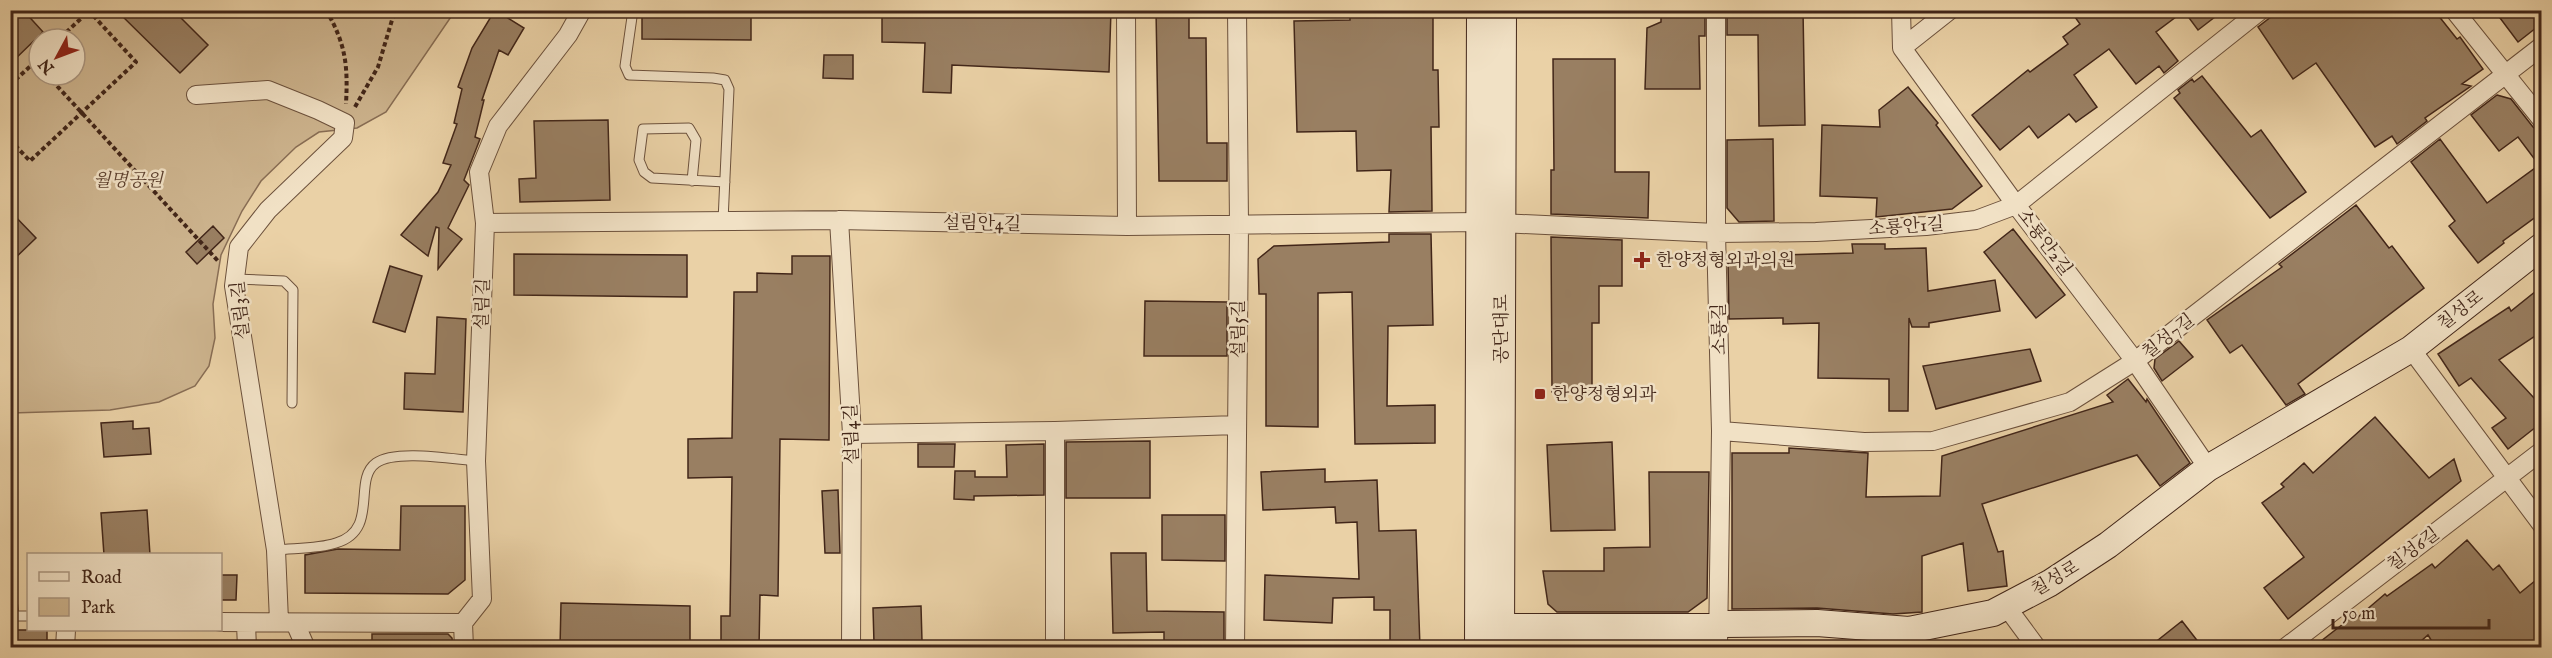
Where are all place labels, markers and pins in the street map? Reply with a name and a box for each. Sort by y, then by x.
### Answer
place label: 한양정형외과의원 [1656,250,1795,273]
marker: 한양정형외과의원 [1633,251,1651,269]
place label: 한양정형외과 [1552,384,1657,407]
marker: 한양정형외과 [1533,387,1547,401]

